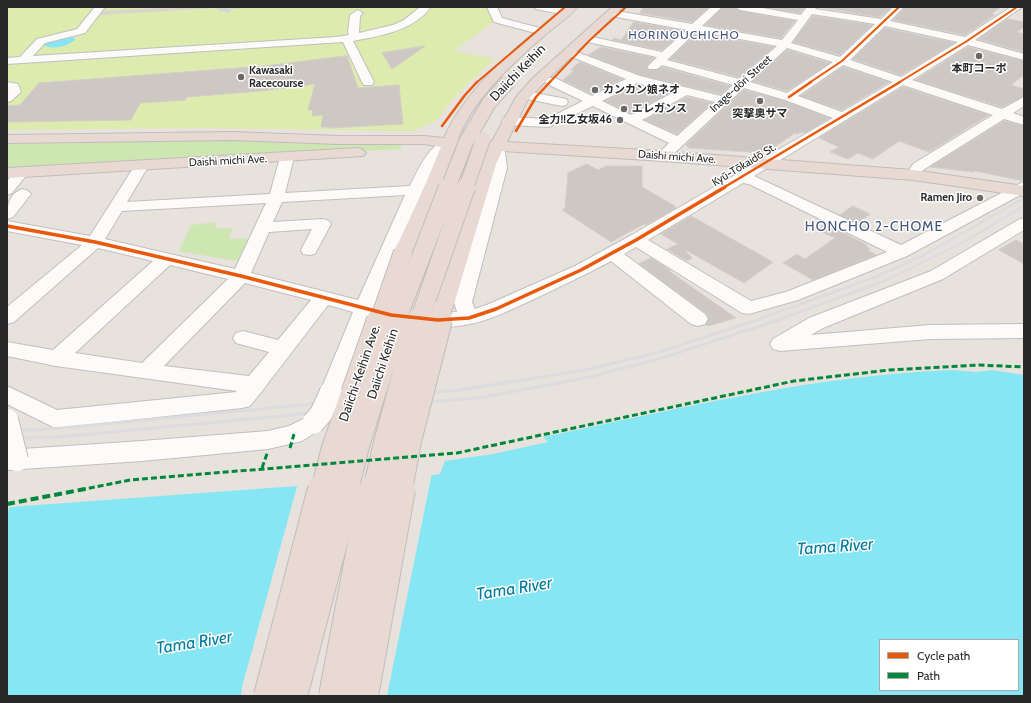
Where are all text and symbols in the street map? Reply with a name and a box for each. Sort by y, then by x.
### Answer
district label: HORINOUCHICHO [628,28,740,42]
street label: Daiichi Keihin [487,41,549,105]
marker: 本町コーポ [974,51,984,61]
street label: Inage-dōri Street [707,53,775,115]
place label: 本町コーポ [952,62,1006,76]
place label: Kawasaki Racecourse [249,64,303,90]
marker: Kawasaki Racecourse [236,72,246,82]
place label: カンカン娘ネオ [603,83,680,97]
marker: カンカン娘ネオ [590,85,600,95]
marker: 突撃奥サマ [755,96,765,106]
place label: エレガンス [632,102,687,116]
marker: エレガンス [619,104,629,114]
place label: 突撃奥サマ [733,107,787,121]
place label: 全力!!乙女坂46 [538,113,612,127]
marker: 全力!!乙女坂46 [615,115,625,125]
street label: Kyū-Tōkaidō St. [710,141,778,189]
street label: Daishi michi Ave. [638,148,716,166]
street label: Daishi michi Ave. [189,152,267,170]
place label: Ramen Jiro [920,191,972,205]
marker: Ramen Jiro [975,193,985,203]
district label: HONCHO 2-CHOME [805,219,943,235]
street label: Daiichi-Keihin Ave. [336,322,384,424]
street label: Daiichi Keihin [364,327,402,401]
water label: Tama River [796,534,874,560]
water label: Tama River [475,573,553,605]
water label: Tama River [155,627,233,659]
legend [879,639,1019,691]
text: Cycle path [917,648,970,663]
text: Path [917,668,940,683]

